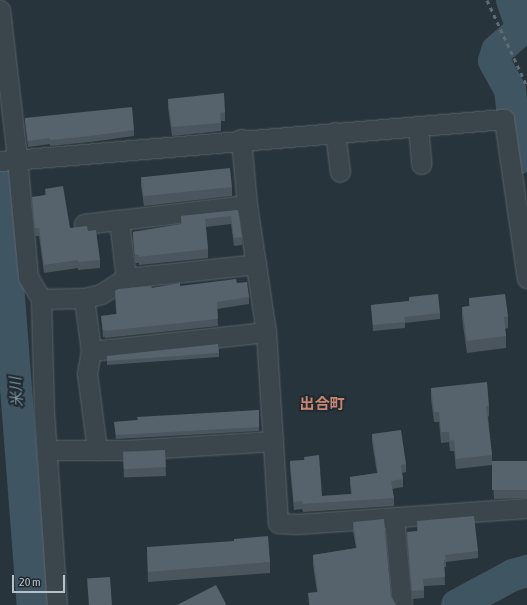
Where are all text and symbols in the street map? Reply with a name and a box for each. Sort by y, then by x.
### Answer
water label: 米川 [6,376,26,408]
district label: 出合町 [300,395,344,413]
scale bar [14,567,67,593]
text: 20 m [19,575,41,589]

